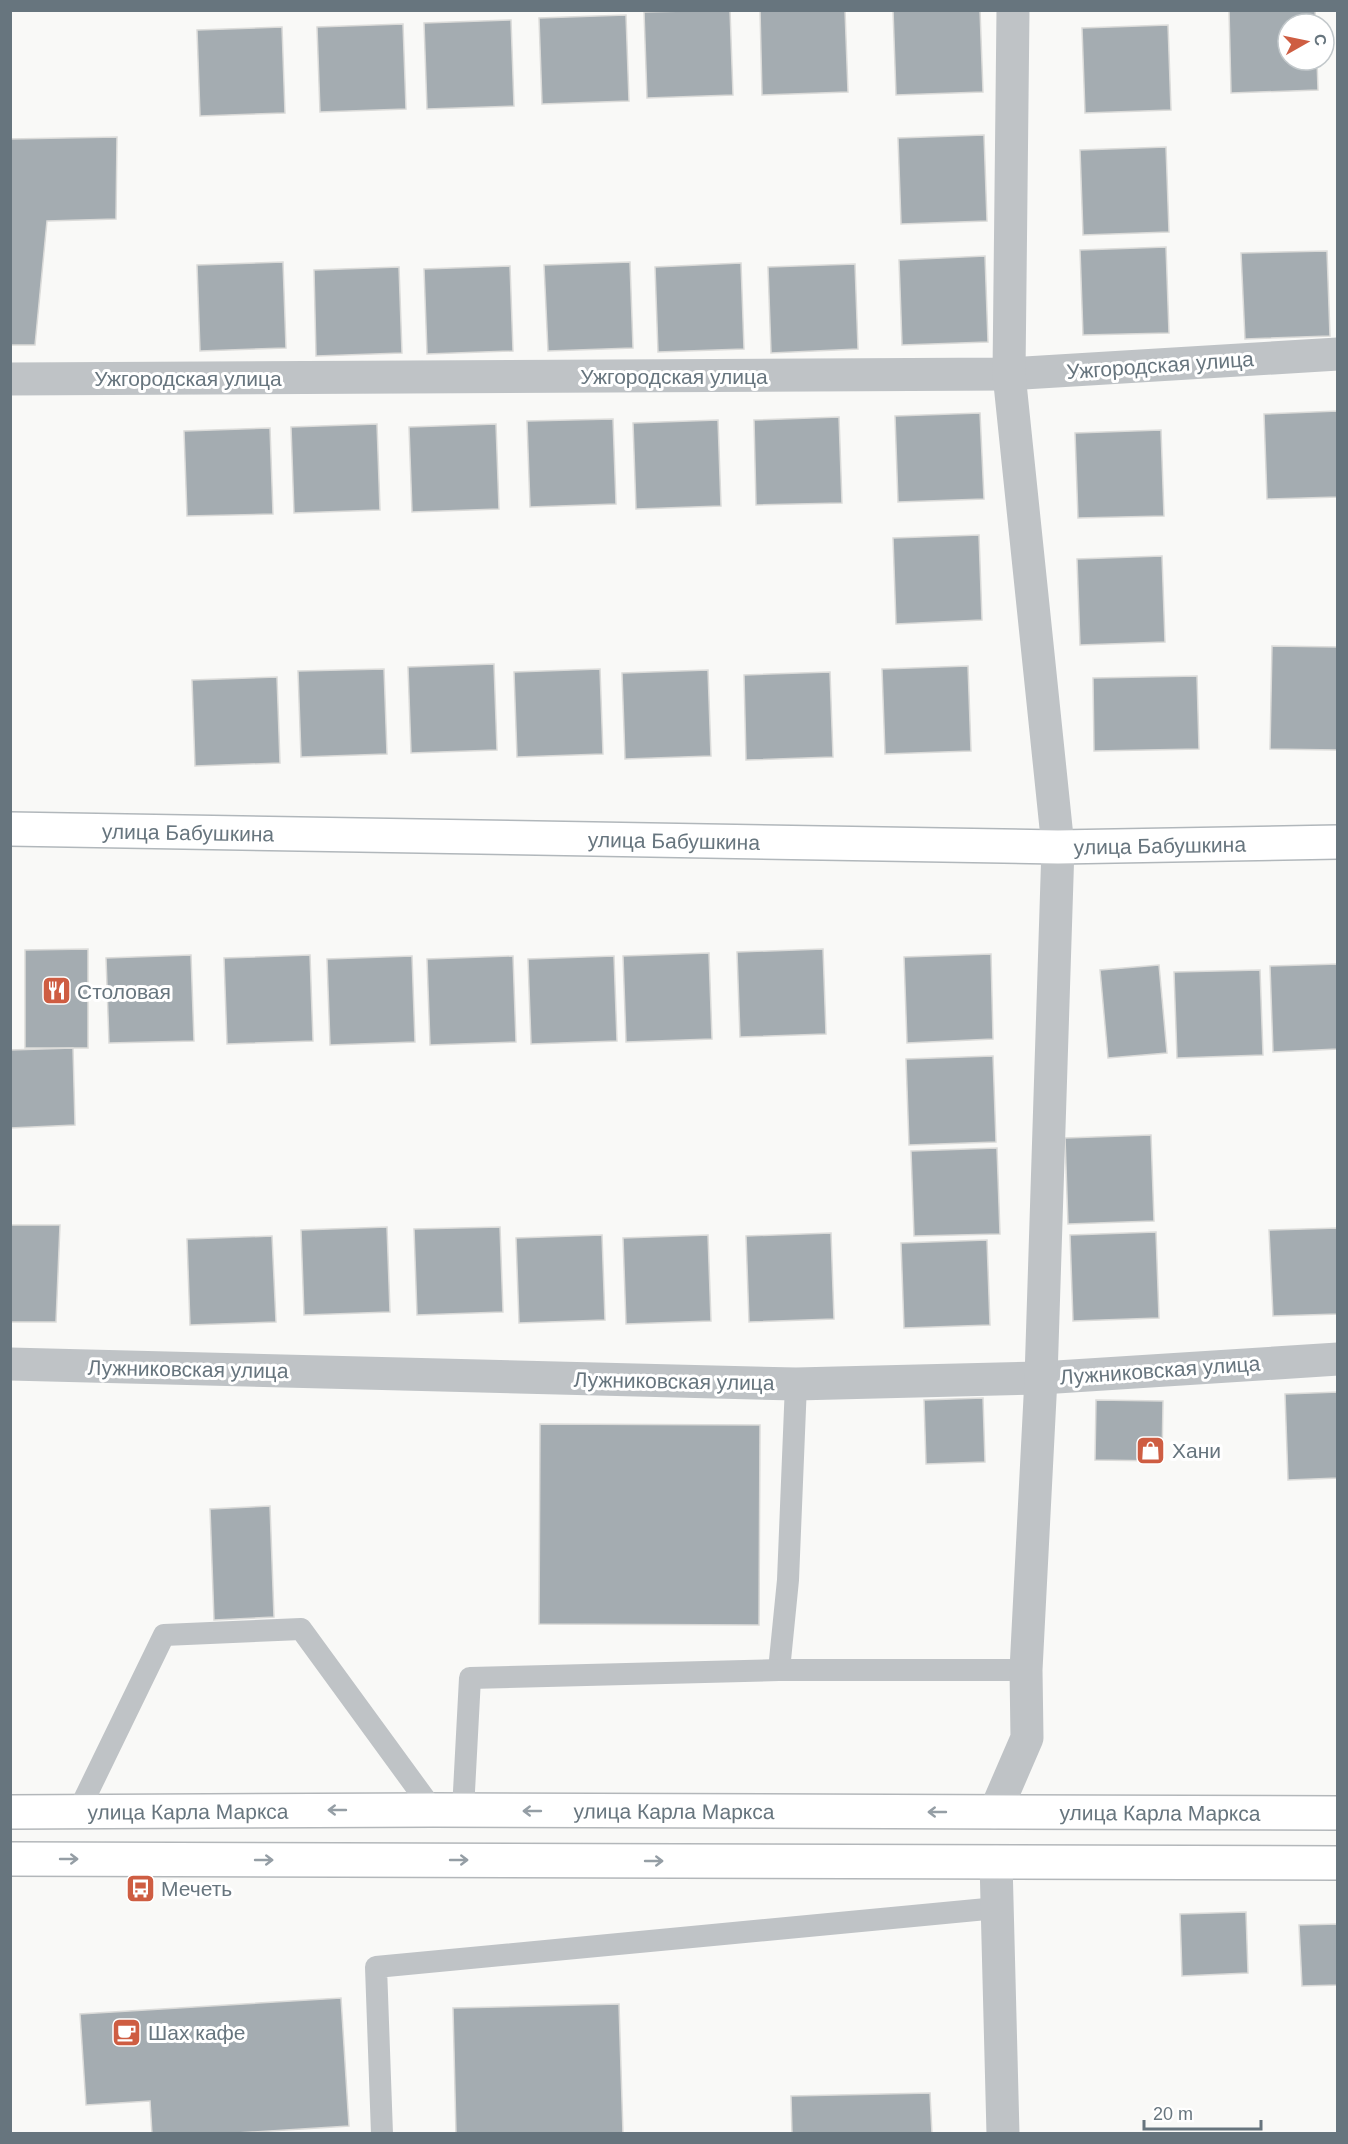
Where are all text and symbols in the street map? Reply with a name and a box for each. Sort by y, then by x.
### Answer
north arrow [1276,12,1336,72]
text: С [1311,33,1330,47]
street label: Ужгородская улица [1066,347,1255,383]
street label: Ужгородская улица [580,365,768,388]
street label: Ужгородская улица [94,367,282,390]
street label: улица Бабушкина [102,819,275,845]
street label: улица Бабушкина [588,827,761,853]
street label: улица Бабушкина [1074,832,1246,858]
restaurant icon: Столовая [40,975,72,1007]
place label: Столовая [77,980,171,1003]
street label: Лужниковская улица [1059,1351,1261,1388]
street label: Лужниковская улица [87,1356,289,1382]
street label: Лужниковская улица [573,1368,775,1394]
shop icon: Хани [1135,1434,1167,1466]
place label: Хани [1172,1439,1221,1462]
street label: улица Карла Маркса [87,1799,289,1823]
street label: улица Карла Маркса [573,1799,775,1823]
street label: улица Карла Маркса [1059,1801,1261,1824]
one-way arrow [327,1804,347,1816]
one-way arrow [522,1805,542,1817]
one-way arrow [927,1806,947,1818]
one-way arrow [58,1853,78,1865]
one-way arrow [253,1854,273,1866]
one-way arrow [448,1854,468,1866]
one-way arrow [643,1855,663,1867]
bus stop icon: Мечеть [124,1872,156,1904]
place label: Мечеть [161,1877,232,1900]
cafe icon: Шах кафе [111,2016,143,2048]
place label: Шах кафе [148,2021,246,2044]
scale bar [1144,2093,1261,2131]
text: 20 m [1153,2104,1193,2124]

